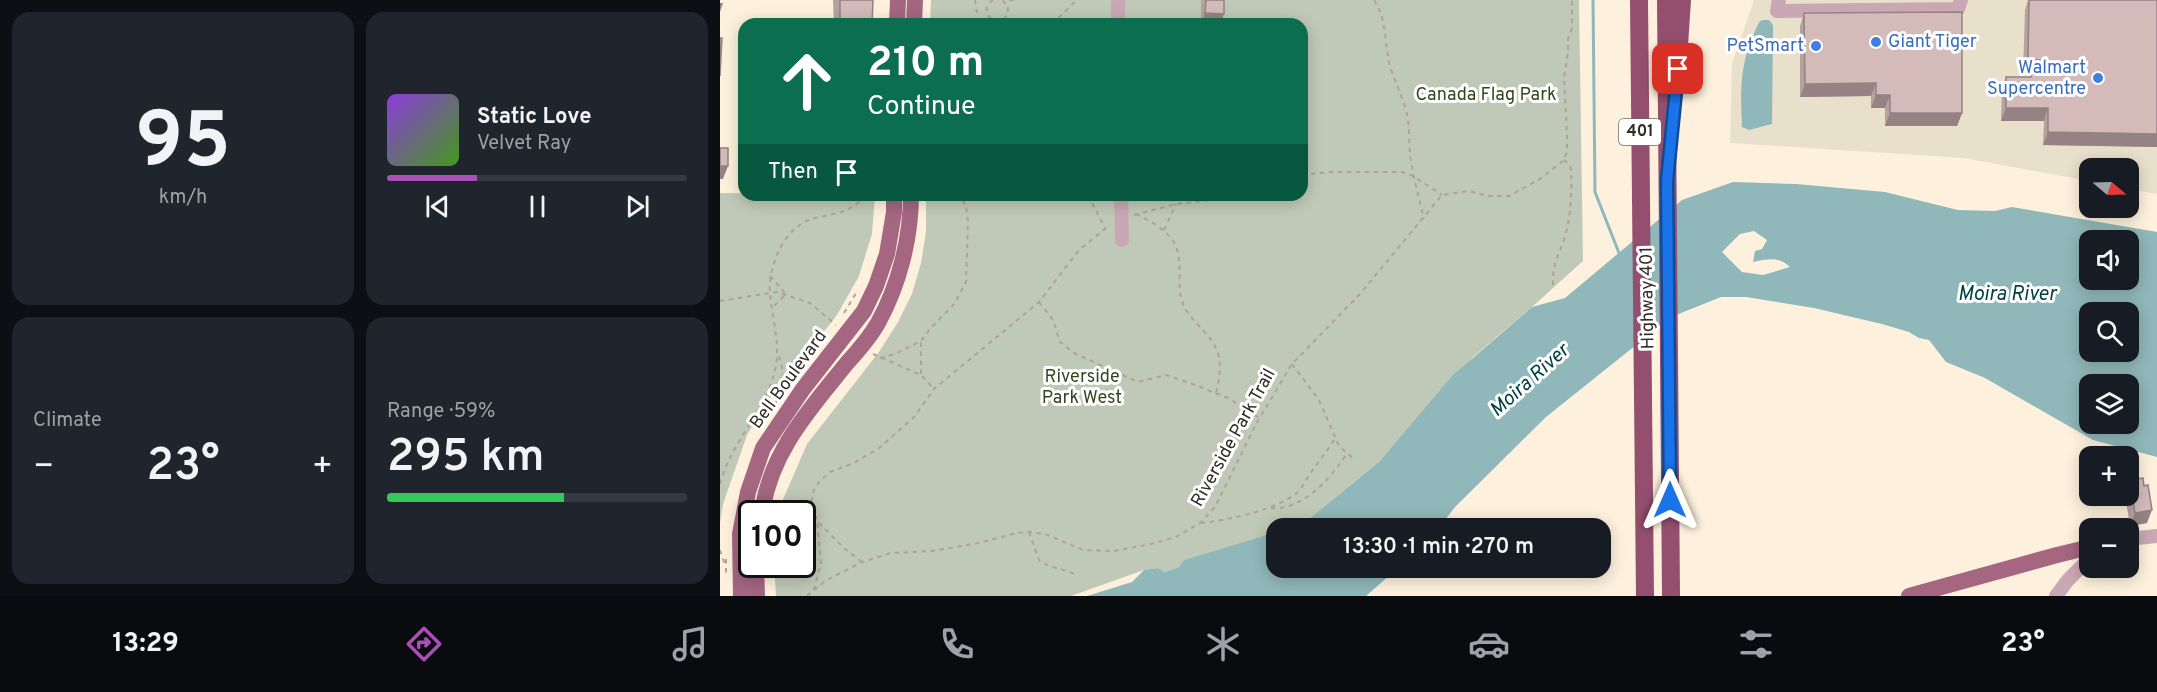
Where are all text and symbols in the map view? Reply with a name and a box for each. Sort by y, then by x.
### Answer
place label: Giant Tiger [1888,31,1977,54]
place label: PetSmart [1726,35,1804,58]
marker: Giant Tiger [1869,35,1883,49]
text: 210 m [867,38,984,91]
marker: PetSmart [1809,39,1823,53]
icon: ahead [768,42,846,120]
pin [1652,43,1703,94]
icon: arrive [1661,52,1694,85]
place label: Walmart Supercentre [1987,57,2086,101]
marker: Walmart Supercentre [2091,71,2105,85]
park label: Canada Flag Park [1415,84,1557,107]
text: Continue [867,90,976,124]
text: 95 [135,96,231,195]
text: Static Love [477,104,591,131]
road number: 401 [1619,119,1661,145]
text: Velvet Ray [477,131,571,157]
icon: arrive [830,156,863,189]
north arrow [2079,158,2139,218]
map controls [2079,158,2139,578]
text: Then [768,159,818,186]
text: km/h [159,185,207,211]
icon: previous [421,190,454,223]
icon: pause [521,190,554,223]
icon: next [621,190,654,223]
button: sound [2079,230,2139,290]
street label: Highway 401 [1636,247,1660,349]
water label: Moira River [1958,282,2058,308]
button: search [2079,302,2139,362]
street label: Bell Boulevard [745,326,833,434]
water label: Moira River [1485,338,1576,424]
street label: Riverside Park Trail [1187,365,1281,511]
park label: Riverside Park West [1042,366,1122,410]
button: layers [2079,374,2139,434]
text: Range · 59% [387,399,495,425]
text: Climate [33,408,102,434]
text: 295 km [387,430,544,487]
text: 23° [146,439,220,496]
button: + [2079,446,2139,506]
text: − [33,447,54,489]
text: + [312,447,333,489]
position arrow [1638,468,1702,532]
speed limit sign: 100 [738,500,816,578]
button: − [2079,518,2139,578]
text: 13:30 · 1 min · 270 m [1343,534,1534,561]
icon: directions [403,623,445,665]
icon: music [669,623,711,665]
icon: phone [936,623,978,665]
icon: climate [1202,623,1244,665]
icon: car [1468,623,1510,665]
icon: filters [1735,623,1777,665]
text: 13:29 [112,627,179,661]
text: 23° [2001,627,2045,661]

